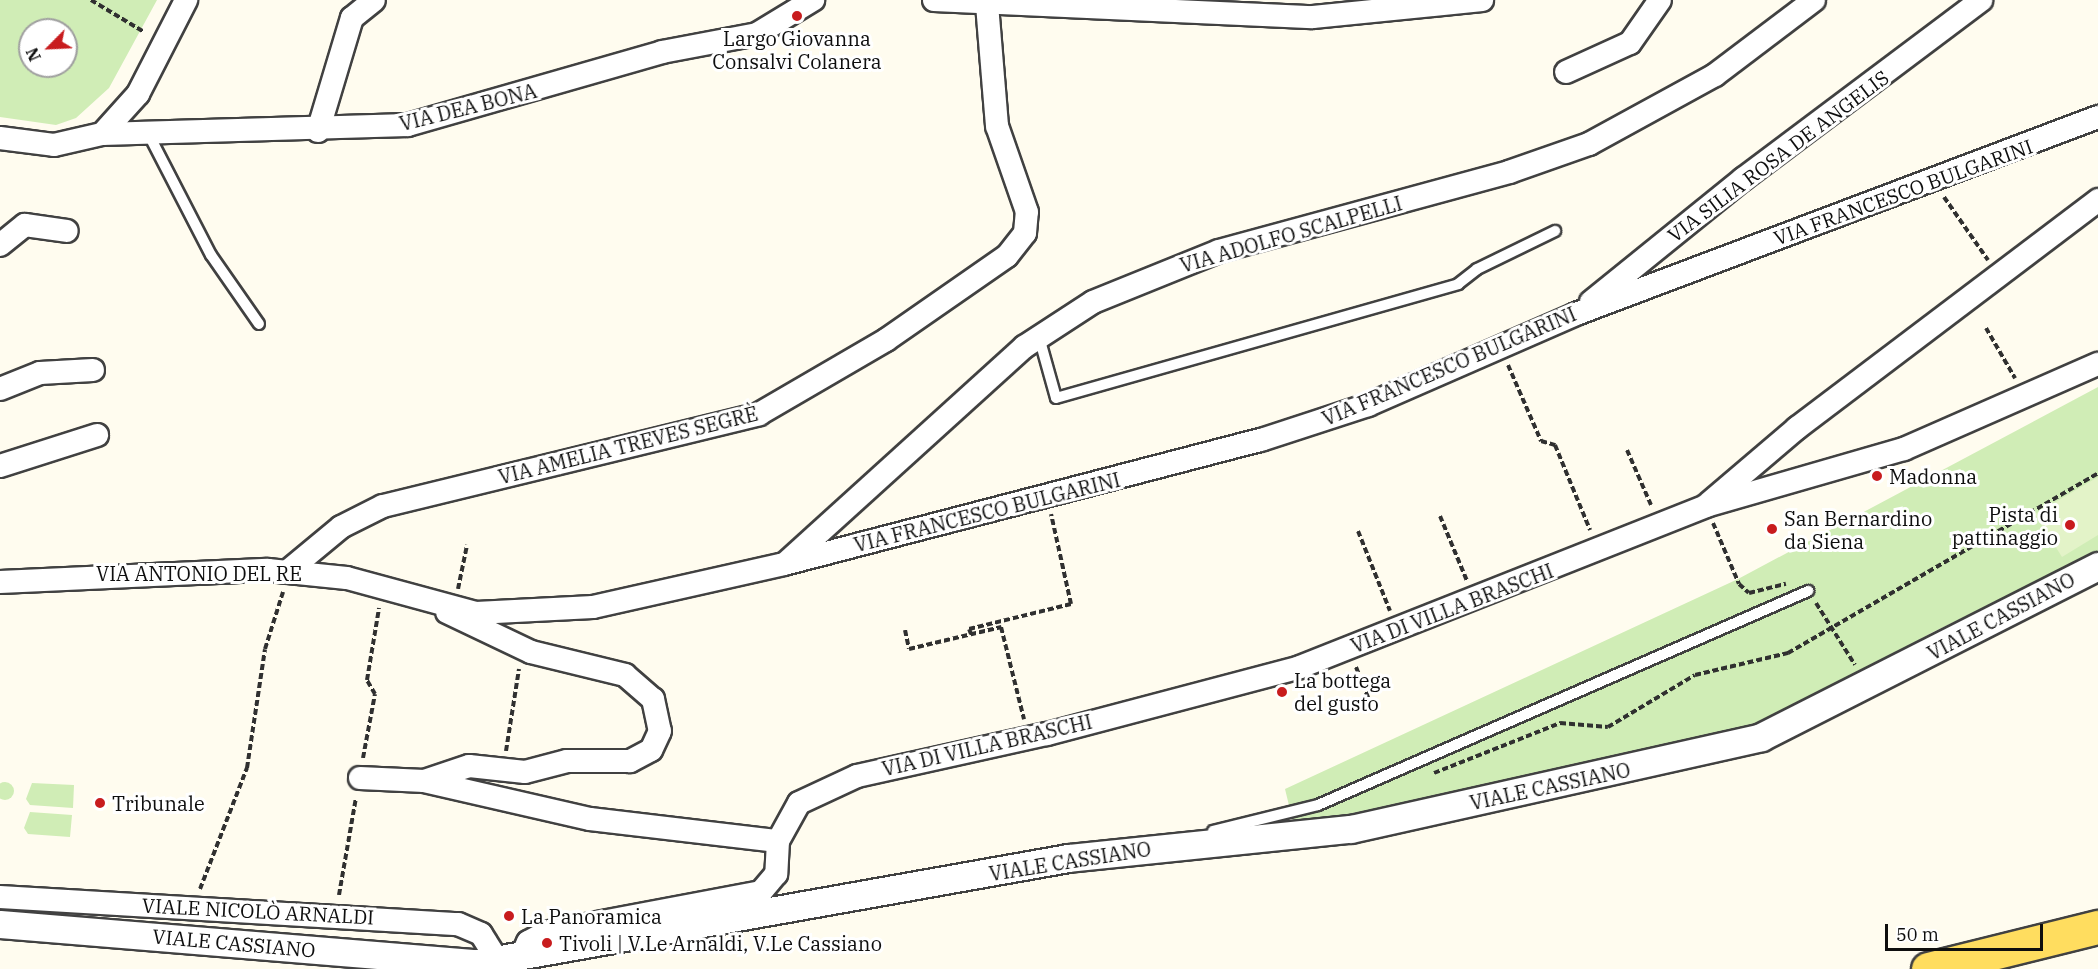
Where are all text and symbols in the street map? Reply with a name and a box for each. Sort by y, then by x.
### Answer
marker: Largo Giovanna Consalvi Colanera [790,9,804,23]
north arrow [18,18,78,78]
place label: Largo Giovanna Consalvi Colanera [712,26,882,73]
text: N [22,45,45,64]
street label: VIA SILIA ROSA DE ANGELIS [1663,65,1893,247]
street label: VIA DEA BONA [397,78,539,136]
street label: VIA FRANCESCO BULGARINI [1770,134,2036,250]
street label: VIA ADOLFO SCALPELLI [1177,191,1405,277]
street label: VIA FRANCESCO BULGARINI [1318,301,1580,431]
street label: VIA AMELIA TREVES SEGRÈ [496,401,760,489]
place label: Madonna [1889,464,1977,488]
street label: VIA FRANCESCO BULGARINI [851,467,1123,557]
marker: Madonna [1870,469,1884,483]
place label: Pista di pattinaggio [1952,502,2058,549]
place label: San Bernardino da Siena [1784,506,1932,553]
marker: Pista di pattinaggio [2063,518,2077,532]
marker: San Bernardino da Siena [1765,522,1779,536]
street label: VIA DI VILLA BRASCHI [1347,558,1557,658]
street label: VIA ANTONIO DEL RE [96,561,302,585]
street label: VIALE CASSIANO [1923,567,2079,665]
place label: La bottega del gusto [1294,668,1391,715]
marker: La bottega del gusto [1275,685,1289,699]
street label: VIA DI VILLA BRASCHI [880,709,1094,781]
street label: VIALE CASSIANO [1467,757,1633,815]
place label: Tribunale [112,791,205,815]
marker: Tribunale [93,796,107,810]
street label: VIALE CASSIANO [987,836,1153,886]
street label: VIALE NICOLÒ ARNALDI [141,893,375,929]
place label: La Panoramica [521,904,662,928]
marker: La Panoramica [502,909,516,923]
scale bar [1888,912,2046,950]
text: 50 m [1896,923,1939,946]
street label: VIALE CASSIANO [151,924,317,962]
place label: Tivoli | V.Le Arnaldi, V.Le Cassiano [559,931,882,955]
marker: Tivoli | V.Le Arnaldi, V.Le Cassiano [540,936,554,950]

